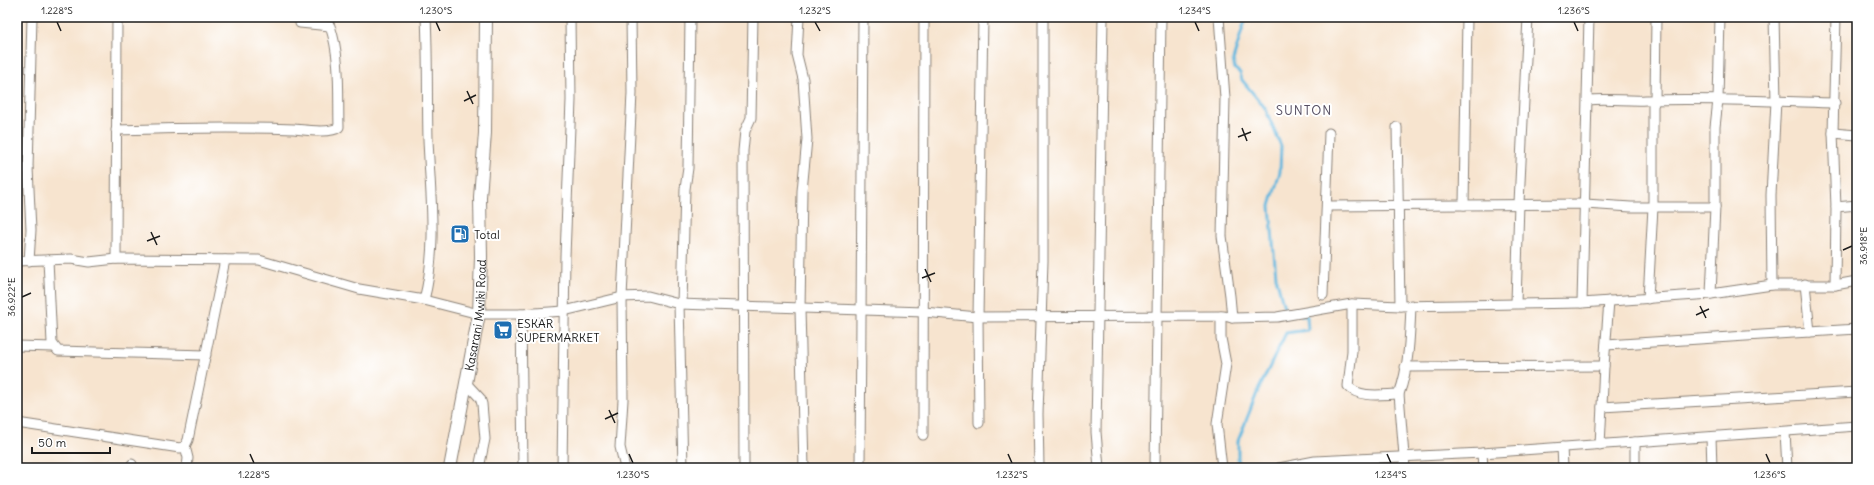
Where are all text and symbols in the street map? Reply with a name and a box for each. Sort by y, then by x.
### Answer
text: 1.228°S [41,4,73,17]
text: 1.230°S [420,4,453,17]
text: 1.232°S [799,4,831,17]
text: 1.234°S [1179,4,1211,17]
text: 1.236°S [1558,4,1590,17]
district label: SUNTON [1276,102,1332,119]
fuel station icon: Total [449,223,471,245]
place label: Total [474,227,500,242]
text: 36.918°E [1857,227,1870,265]
street label: Kasarani Mwiki Road [461,259,488,372]
text: 36.922°E [5,277,18,317]
place label: ESKAR SUPERMARKET [517,316,600,345]
supermarket icon: ESKAR SUPERMARKET [492,319,514,341]
scale bar [32,429,110,455]
text: 50 m [38,435,67,450]
text: 1.228°S [238,468,270,481]
text: 1.230°S [617,468,650,481]
text: 1.232°S [996,468,1028,481]
text: 1.234°S [1375,468,1407,481]
text: 1.236°S [1754,468,1786,481]

